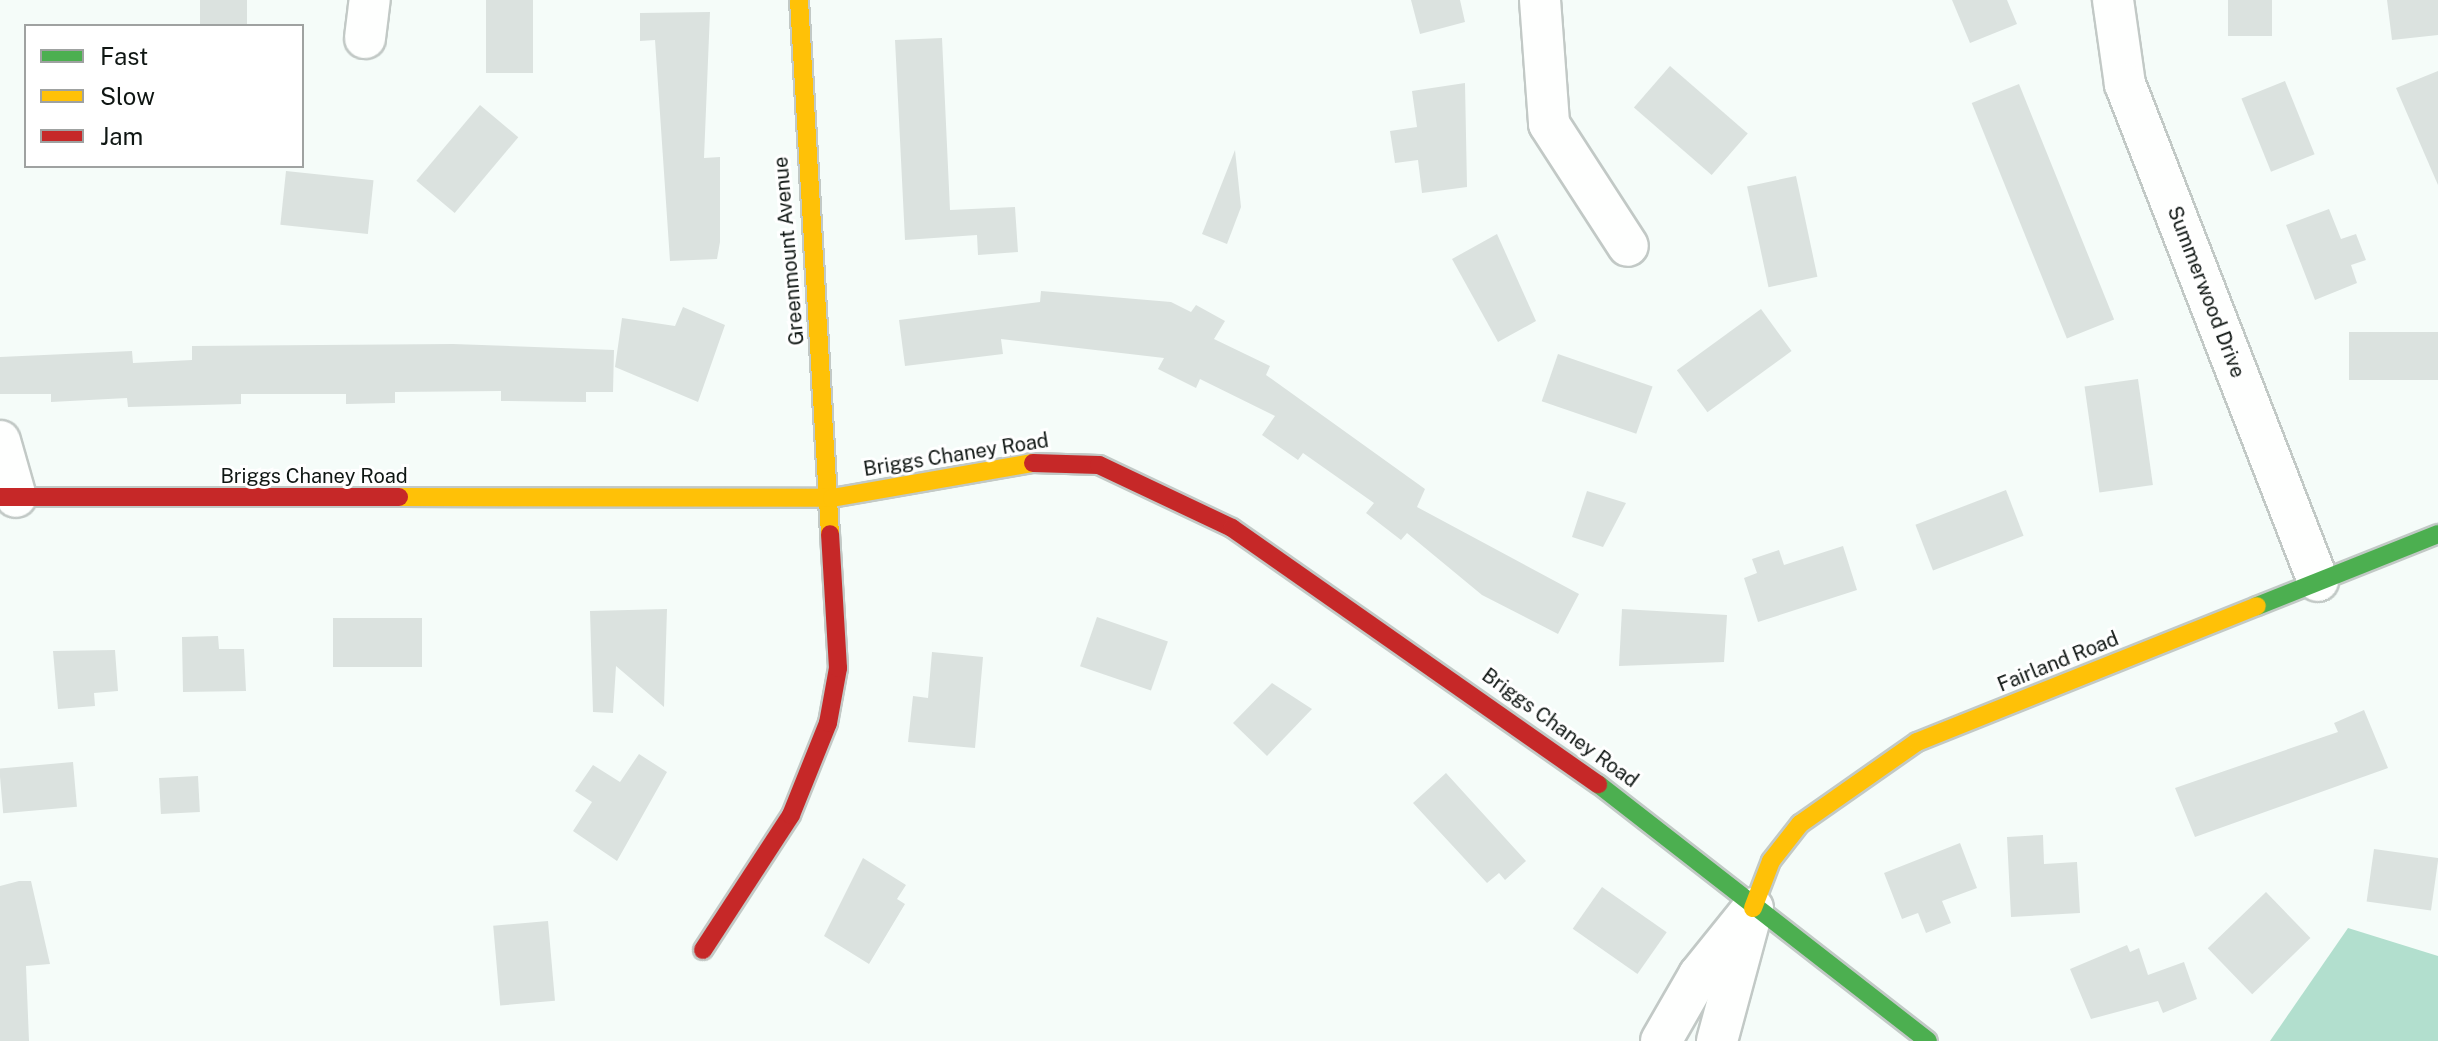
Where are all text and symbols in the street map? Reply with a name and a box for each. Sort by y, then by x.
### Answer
legend [24,24,304,168]
text: Fast [100,42,148,70]
text: Slow [100,82,155,110]
text: Jam [100,122,143,150]
street label: Greenmount Avenue [769,156,809,346]
street label: Summerwood Drive [2162,203,2250,381]
street label: Briggs Chaney Road [862,428,1050,482]
street label: Briggs Chaney Road [220,464,408,488]
street label: Fairland Road [1994,627,2122,697]
street label: Briggs Chaney Road [1477,663,1643,793]

